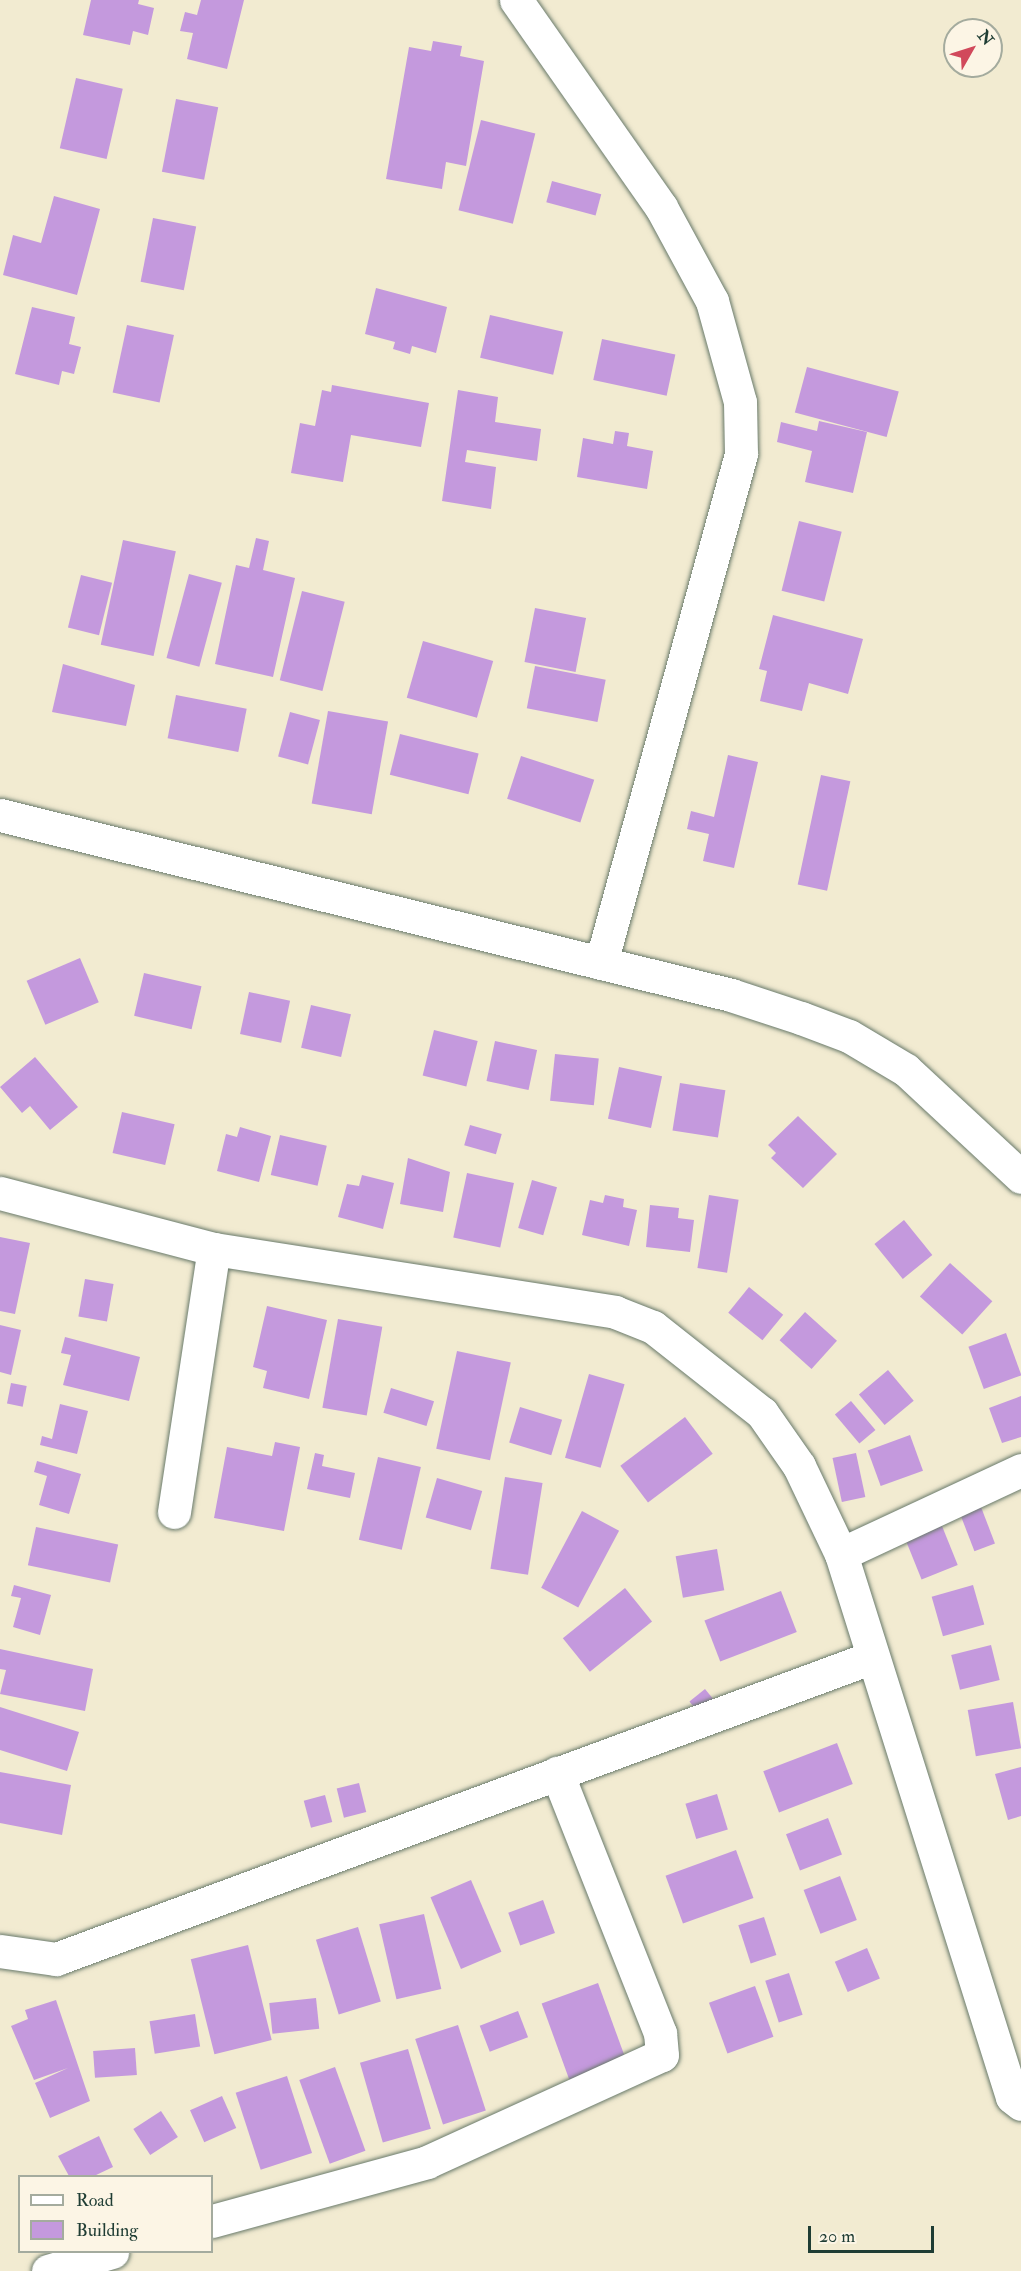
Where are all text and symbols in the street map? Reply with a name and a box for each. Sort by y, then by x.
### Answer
north arrow [943,18,1003,78]
text: N [973,26,998,50]
legend [18,2175,213,2253]
text: Road [76,2189,114,2212]
scale bar [811,2214,937,2252]
text: Building [76,2219,138,2242]
text: 20 m [819,2225,855,2248]

